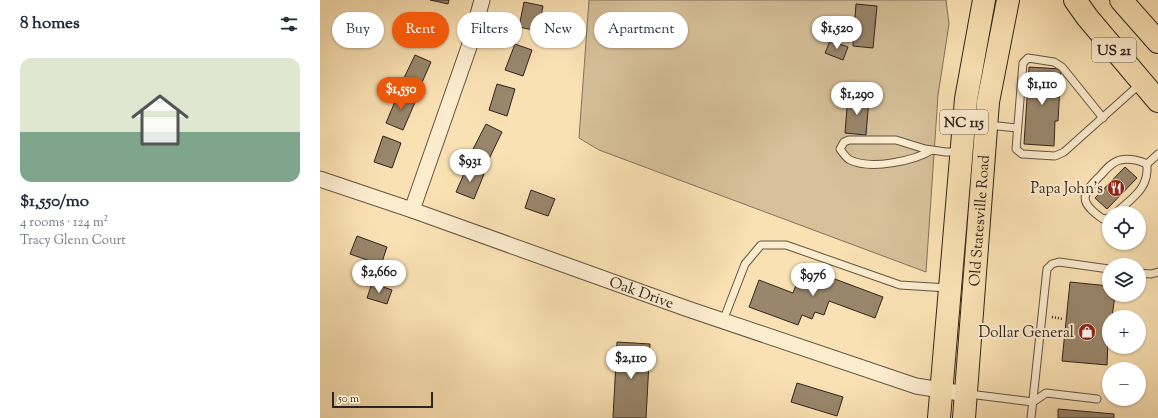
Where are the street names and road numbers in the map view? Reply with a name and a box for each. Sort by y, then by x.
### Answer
road number: US 21 [1092,38,1136,62]
road number: NC 115 [940,110,988,134]
street label: Old Statesville Road [965,154,996,287]
street label: Oak Drive [606,273,676,315]

